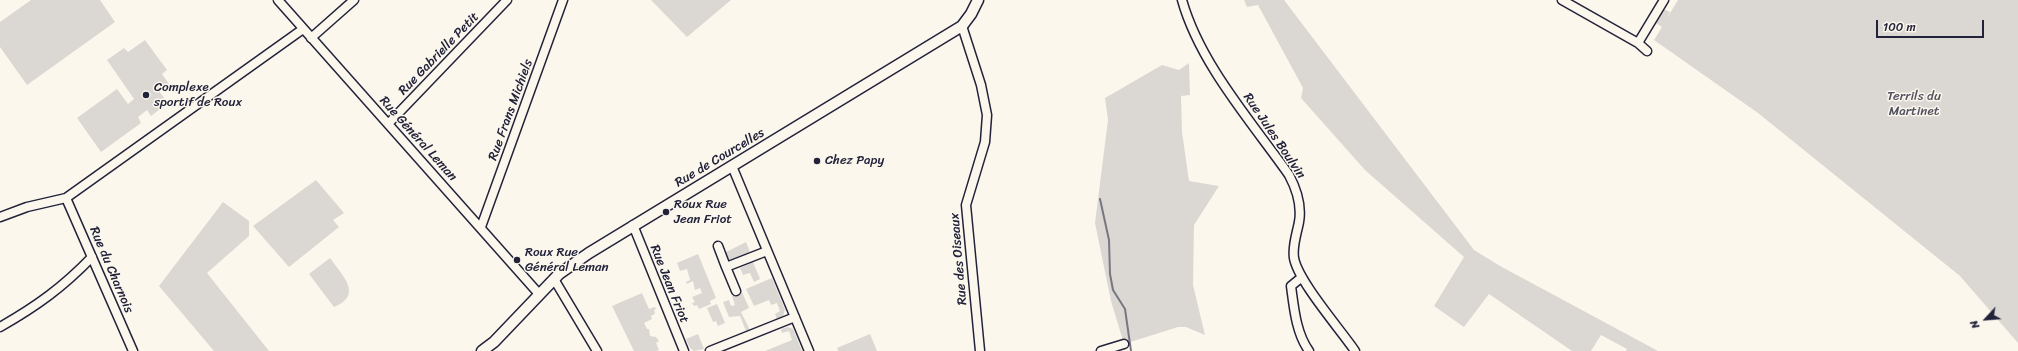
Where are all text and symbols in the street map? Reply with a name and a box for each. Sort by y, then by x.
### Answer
street label: Rue Gabrielle Petit [396,9,482,99]
scale bar [1878,12,1986,38]
text: 100 m [1883,16,1916,38]
street label: Rue Frans Michiels [485,57,537,163]
place label: Complexe sportif de Roux [154,80,242,111]
park label: Terrils du Martinet [1887,89,1941,120]
marker: Complexe sportif de Roux [141,90,151,100]
street label: Rue Jules Boulvin [1240,90,1308,182]
street label: Rue Général Leman [376,93,460,185]
street label: Rue de Courcelles [672,125,768,191]
place label: Chez Papy [825,153,884,169]
marker: Chez Papy [812,156,822,166]
place label: Roux Rue Jean Friot [674,197,732,228]
marker: Roux Rue Jean Friot [661,207,671,217]
street label: Rue des Oiseaux [947,212,971,306]
street label: Rue du Charnois [86,225,136,315]
street label: Rue Jean Friot [646,243,692,325]
place label: Roux Rue Général Leman [525,245,609,276]
marker: Roux Rue Général Leman [512,255,522,265]
north arrow [1966,299,2006,339]
text: N [1965,317,1985,332]

